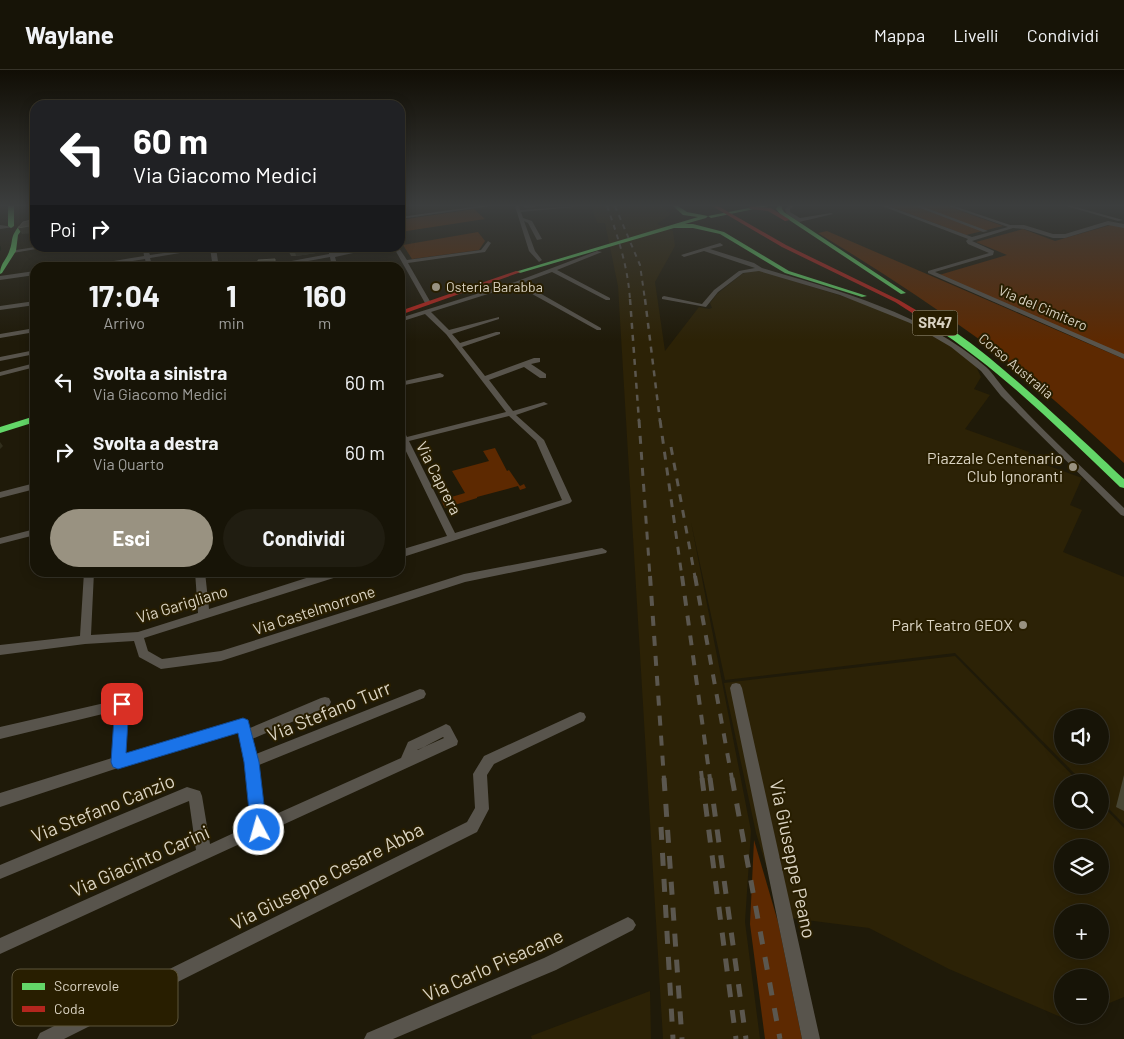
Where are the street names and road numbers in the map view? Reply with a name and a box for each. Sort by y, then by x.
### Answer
street label: Via del Cimitero [996,281,1090,334]
road number: SR47 [912,310,958,336]
street label: Corso Australia [975,329,1057,402]
street label: Via Caprera [413,438,466,518]
street label: Via Garigliano [134,581,230,626]
street label: Via Castelmorrone [250,581,377,638]
street label: Via Stefano Turr [263,675,394,746]
street label: Via Stefano Canzio [28,768,178,847]
street label: Via Giuseppe Peano [765,778,822,940]
street label: Via Giuseppe Cesare Abba [227,817,427,934]
street label: Via Giacinto Carini [67,820,213,901]
street label: Via Carlo Pisacane [419,923,566,1006]

